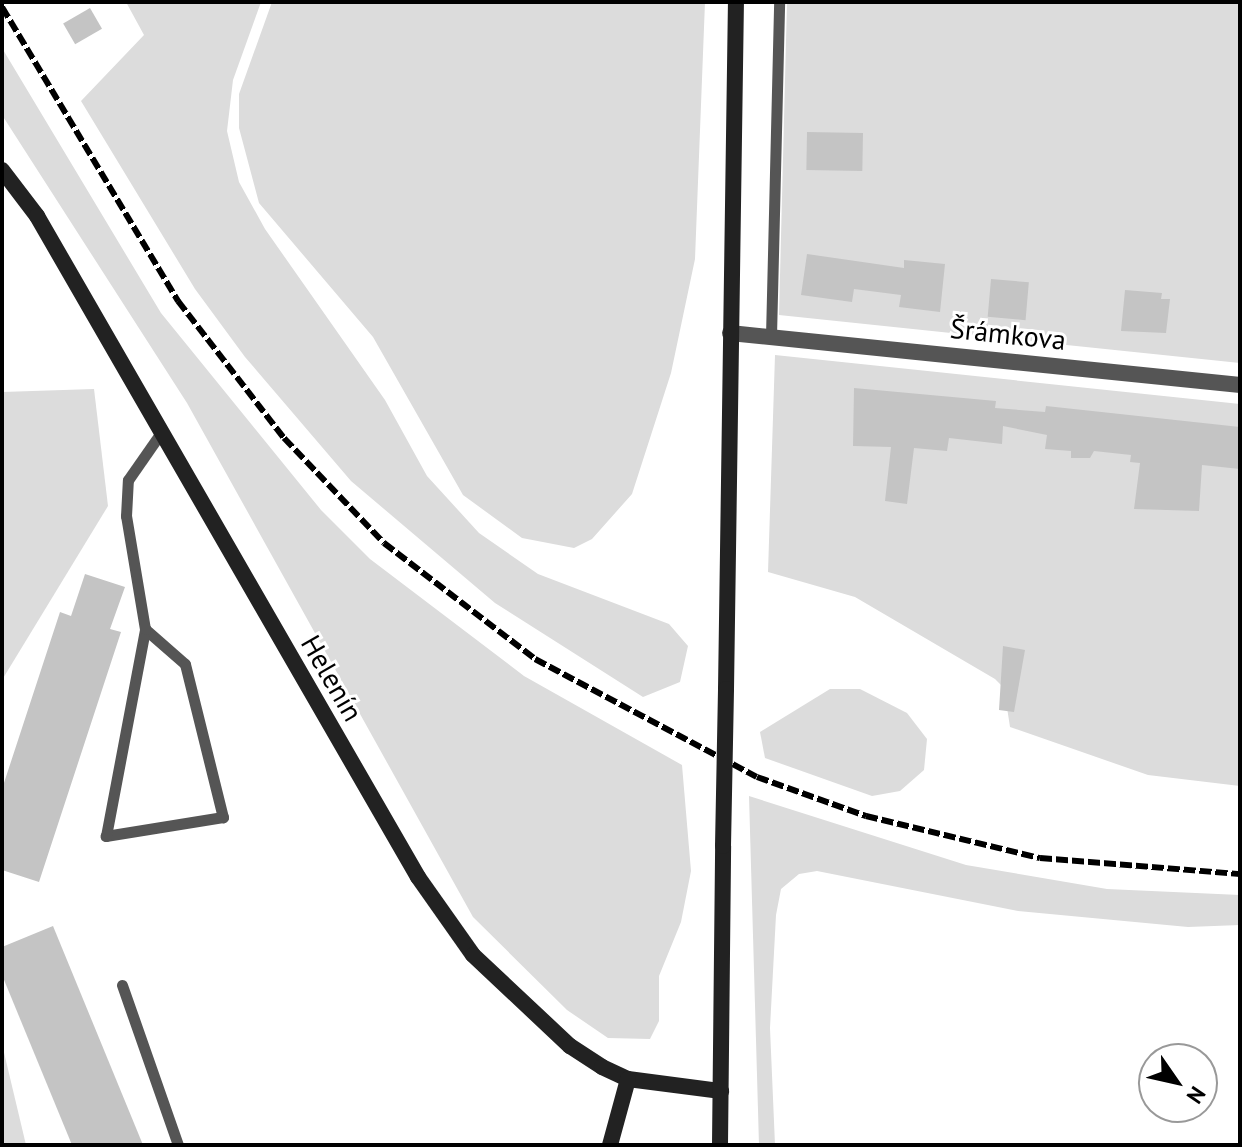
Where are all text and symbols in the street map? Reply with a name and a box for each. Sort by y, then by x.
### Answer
street label: Šrámkova [948,311,1068,357]
street label: Helenín [294,629,370,727]
north arrow [1138,1043,1218,1123]
text: N [1181,1081,1212,1109]

